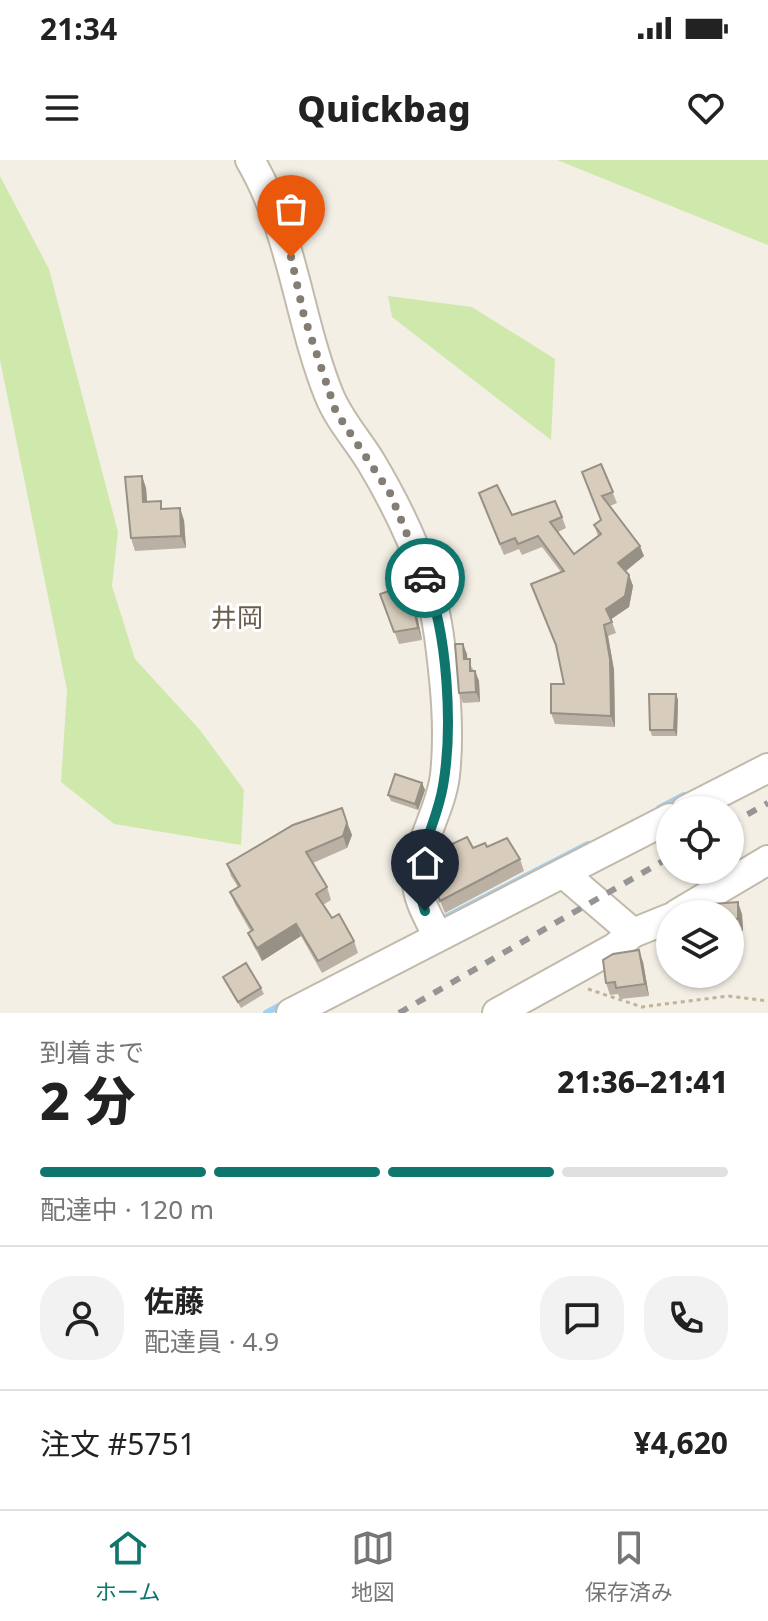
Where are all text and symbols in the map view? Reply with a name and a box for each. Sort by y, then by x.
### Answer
text: 21:34 [40,8,117,49]
text: Quickbag [297,84,471,133]
icon: menu [40,86,84,130]
icon: heart [684,86,728,130]
pin [257,175,325,257]
icon: bag [269,187,313,231]
courier [385,538,465,618]
icon: car [403,556,447,600]
district label: 井岡 [211,599,263,635]
map controls [656,796,744,988]
button: locate [656,796,744,884]
pin [391,829,459,911]
icon: home [403,841,447,885]
button: layers [656,900,744,988]
text: 到着まで [40,1034,144,1070]
text: 21:36–21:41 [557,1061,728,1102]
text: 2 分 [40,1064,136,1135]
text: 配達中 · 120 m [40,1191,214,1227]
button: person [40,1276,124,1360]
button: chat [540,1276,624,1360]
button: phone [644,1276,728,1360]
text: 佐藤 [144,1280,204,1321]
text: 配達員 · 4.9 [144,1323,279,1359]
text: ¥4,620 [634,1422,728,1463]
text: 注文 #5751 [40,1423,196,1464]
tab: ホーム [95,1526,160,1606]
tab: 地図 [351,1526,395,1606]
tab: 保存済み [585,1526,673,1606]

